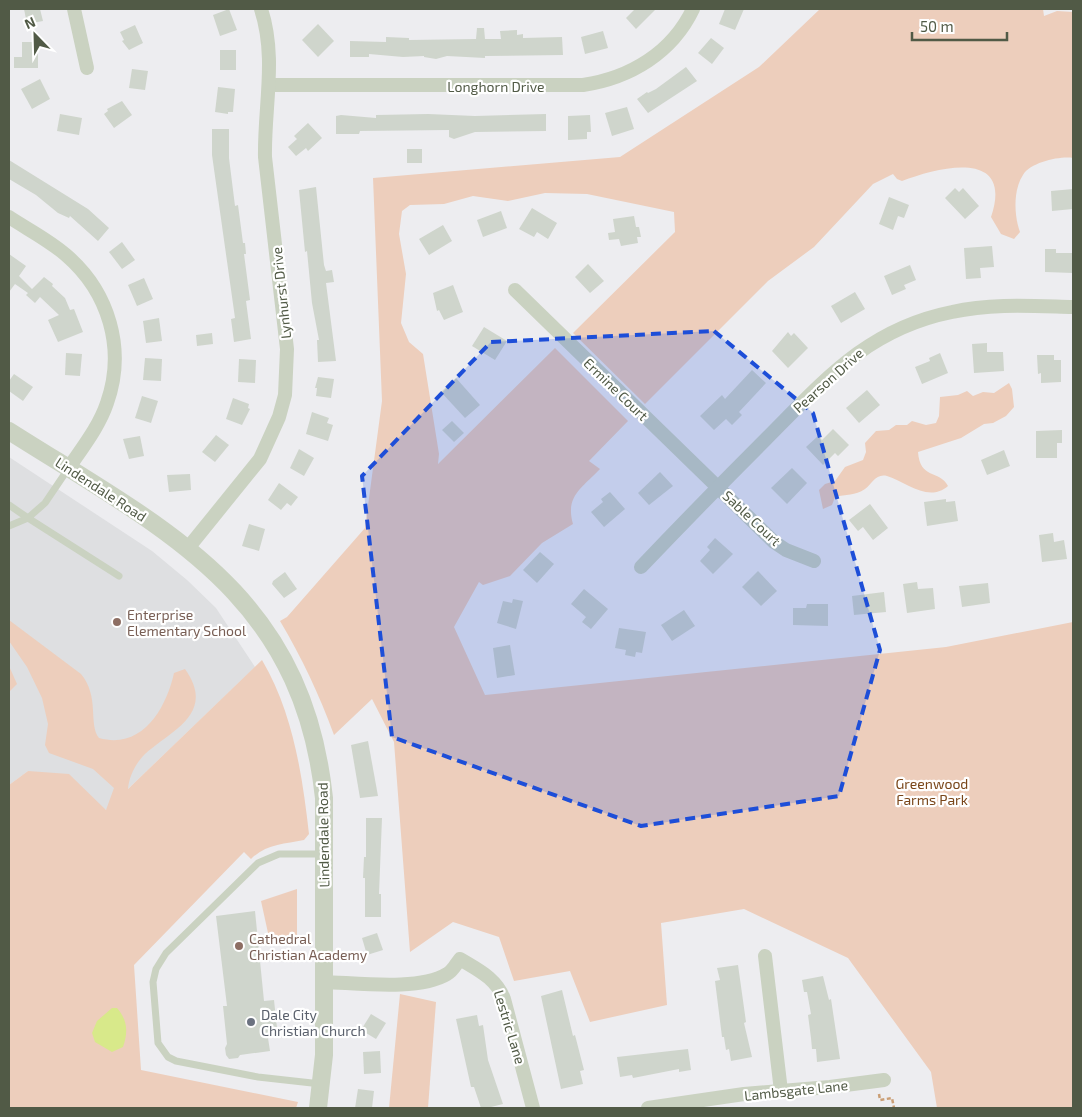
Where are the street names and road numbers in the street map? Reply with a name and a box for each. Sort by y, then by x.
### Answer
street label: Longhorn Drive [447,78,545,95]
street label: Lynhurst Drive [268,246,294,340]
street label: Pearson Drive [789,344,867,416]
street label: Ermine Court [580,354,652,424]
street label: Lindendale Road [52,453,150,525]
street label: Sable Court [719,487,785,549]
street label: Lindendale Road [314,782,332,888]
street label: Lestric Lane [491,988,529,1066]
street label: Lambsgate Lane [743,1076,849,1104]

